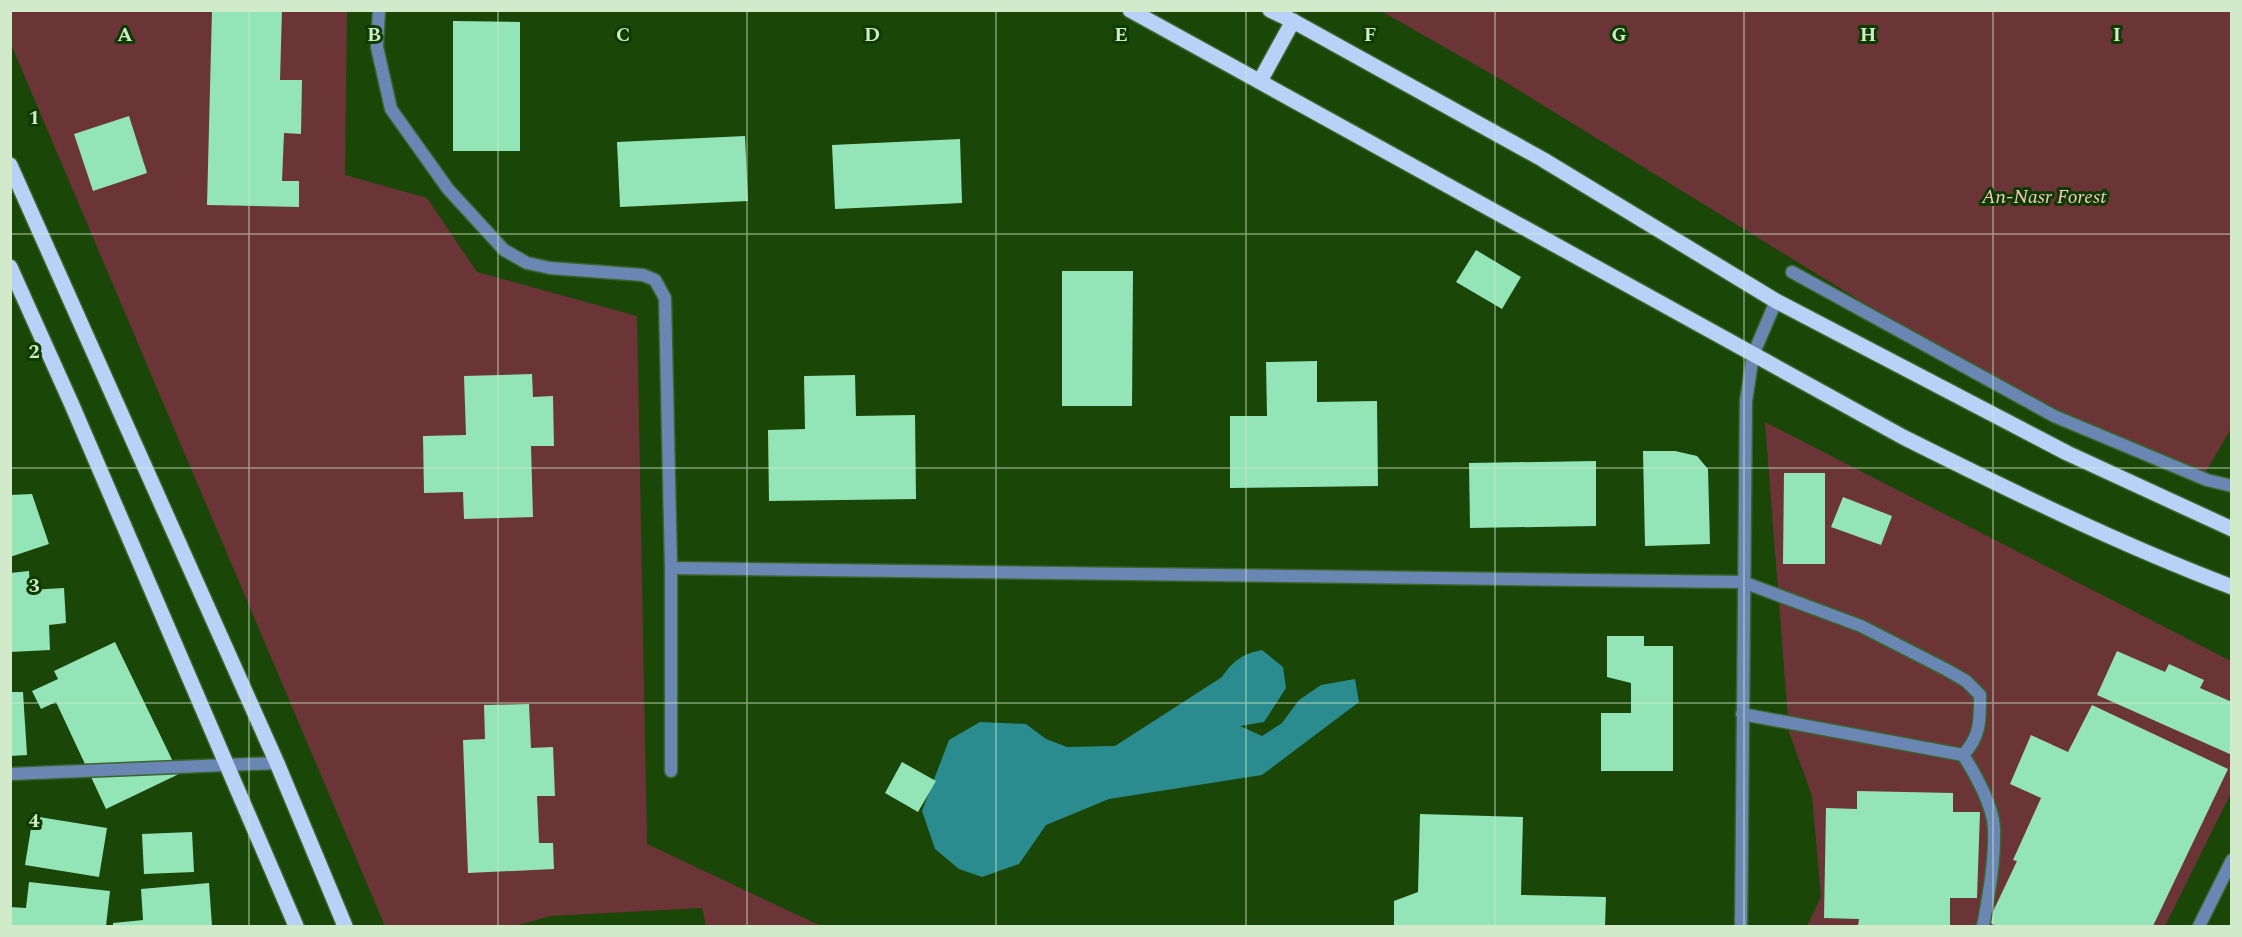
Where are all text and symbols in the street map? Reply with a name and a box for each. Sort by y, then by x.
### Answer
text: A [117,20,133,50]
text: B [367,20,381,50]
text: C [616,20,630,50]
text: D [864,20,880,50]
text: E [1114,20,1128,50]
text: F [1364,20,1376,50]
text: G [1611,20,1627,50]
text: H [1860,20,1876,50]
text: I [2113,20,2121,50]
text: 1 [28,103,40,133]
park label: An-Nasr Forest [1981,182,2107,212]
text: 2 [28,337,40,367]
text: 3 [28,571,40,601]
text: 4 [28,806,40,836]

